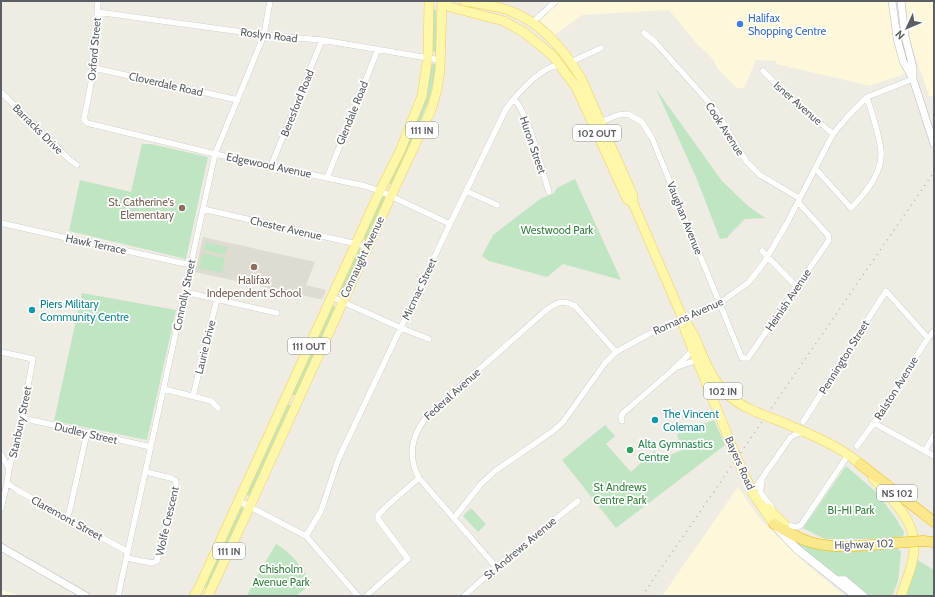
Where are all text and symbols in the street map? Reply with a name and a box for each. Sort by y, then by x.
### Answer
north arrow [887,8,927,48]
place label: Halifax Shopping Centre [748,11,826,38]
street label: Oxford Street [84,17,104,81]
marker: Halifax Shopping Centre [735,19,745,29]
street label: Roslyn Road [240,25,298,45]
text: N [892,27,908,43]
street label: Beresford Road [277,67,317,139]
street label: Cloverdale Road [128,69,204,99]
street label: Isner Avenue [771,78,825,128]
street label: Glendale Road [333,79,371,147]
street label: Cook Avenue [703,100,748,159]
street label: Barracks Drive [10,101,66,157]
street label: Huron Street [517,115,549,176]
road number: 111 IN [406,122,438,138]
road number: 102 OUT [573,125,621,141]
street label: Edgewood Avenue [225,149,313,181]
street label: Vaughan Avenue [664,179,706,257]
place label: St. Catherine's Elementary [108,195,174,222]
marker: St. Catherine's Elementary [177,203,187,213]
street label: Chester Avenue [249,213,324,243]
street label: Connaught Avenue [337,214,387,300]
park label: Westwood Park [521,223,593,237]
street label: Hawk Terrace [64,231,128,257]
street label: Micmac Street [399,256,440,322]
street label: Connolly Street [170,258,198,332]
marker: Halifax Independent School [249,262,259,272]
street label: Heinish Avenue [762,266,814,334]
place label: Halifax Independent School [207,273,302,300]
street label: Romans Avenue [651,294,726,338]
place label: Piers Military Community Centre [40,297,129,324]
marker: Piers Military Community Centre [27,305,37,315]
street label: Pennington Street [816,317,873,397]
street label: Laurie Drive [192,318,219,375]
road number: 111 OUT [288,338,330,354]
street label: Ralston Avenue [871,353,921,422]
street label: Federal Avenue [421,365,483,423]
road number: 102 IN [704,383,742,399]
street label: Stanbury Street [6,385,35,459]
place label: The Vincent Coleman [663,407,719,434]
marker: The Vincent Coleman [650,415,660,425]
street label: Dudley Street [53,419,119,447]
street label: Bayers Road [722,434,758,492]
place label: Alta Gymnastics Centre [638,437,713,464]
marker: Alta Gymnastics Centre [625,445,635,455]
park label: St Andrews Centre Park [593,480,647,507]
street label: Wolfe Crescent [152,485,182,557]
road number: NS 102 [877,485,917,501]
street label: Claremont Street [29,493,106,544]
park label: BI-HI Park [828,503,875,517]
street label: St Andrews Avenue [481,513,559,582]
street label: Highway 102 [834,536,894,552]
road number: 111 IN [213,543,245,559]
park label: Chisholm Avenue Park [252,562,310,589]

